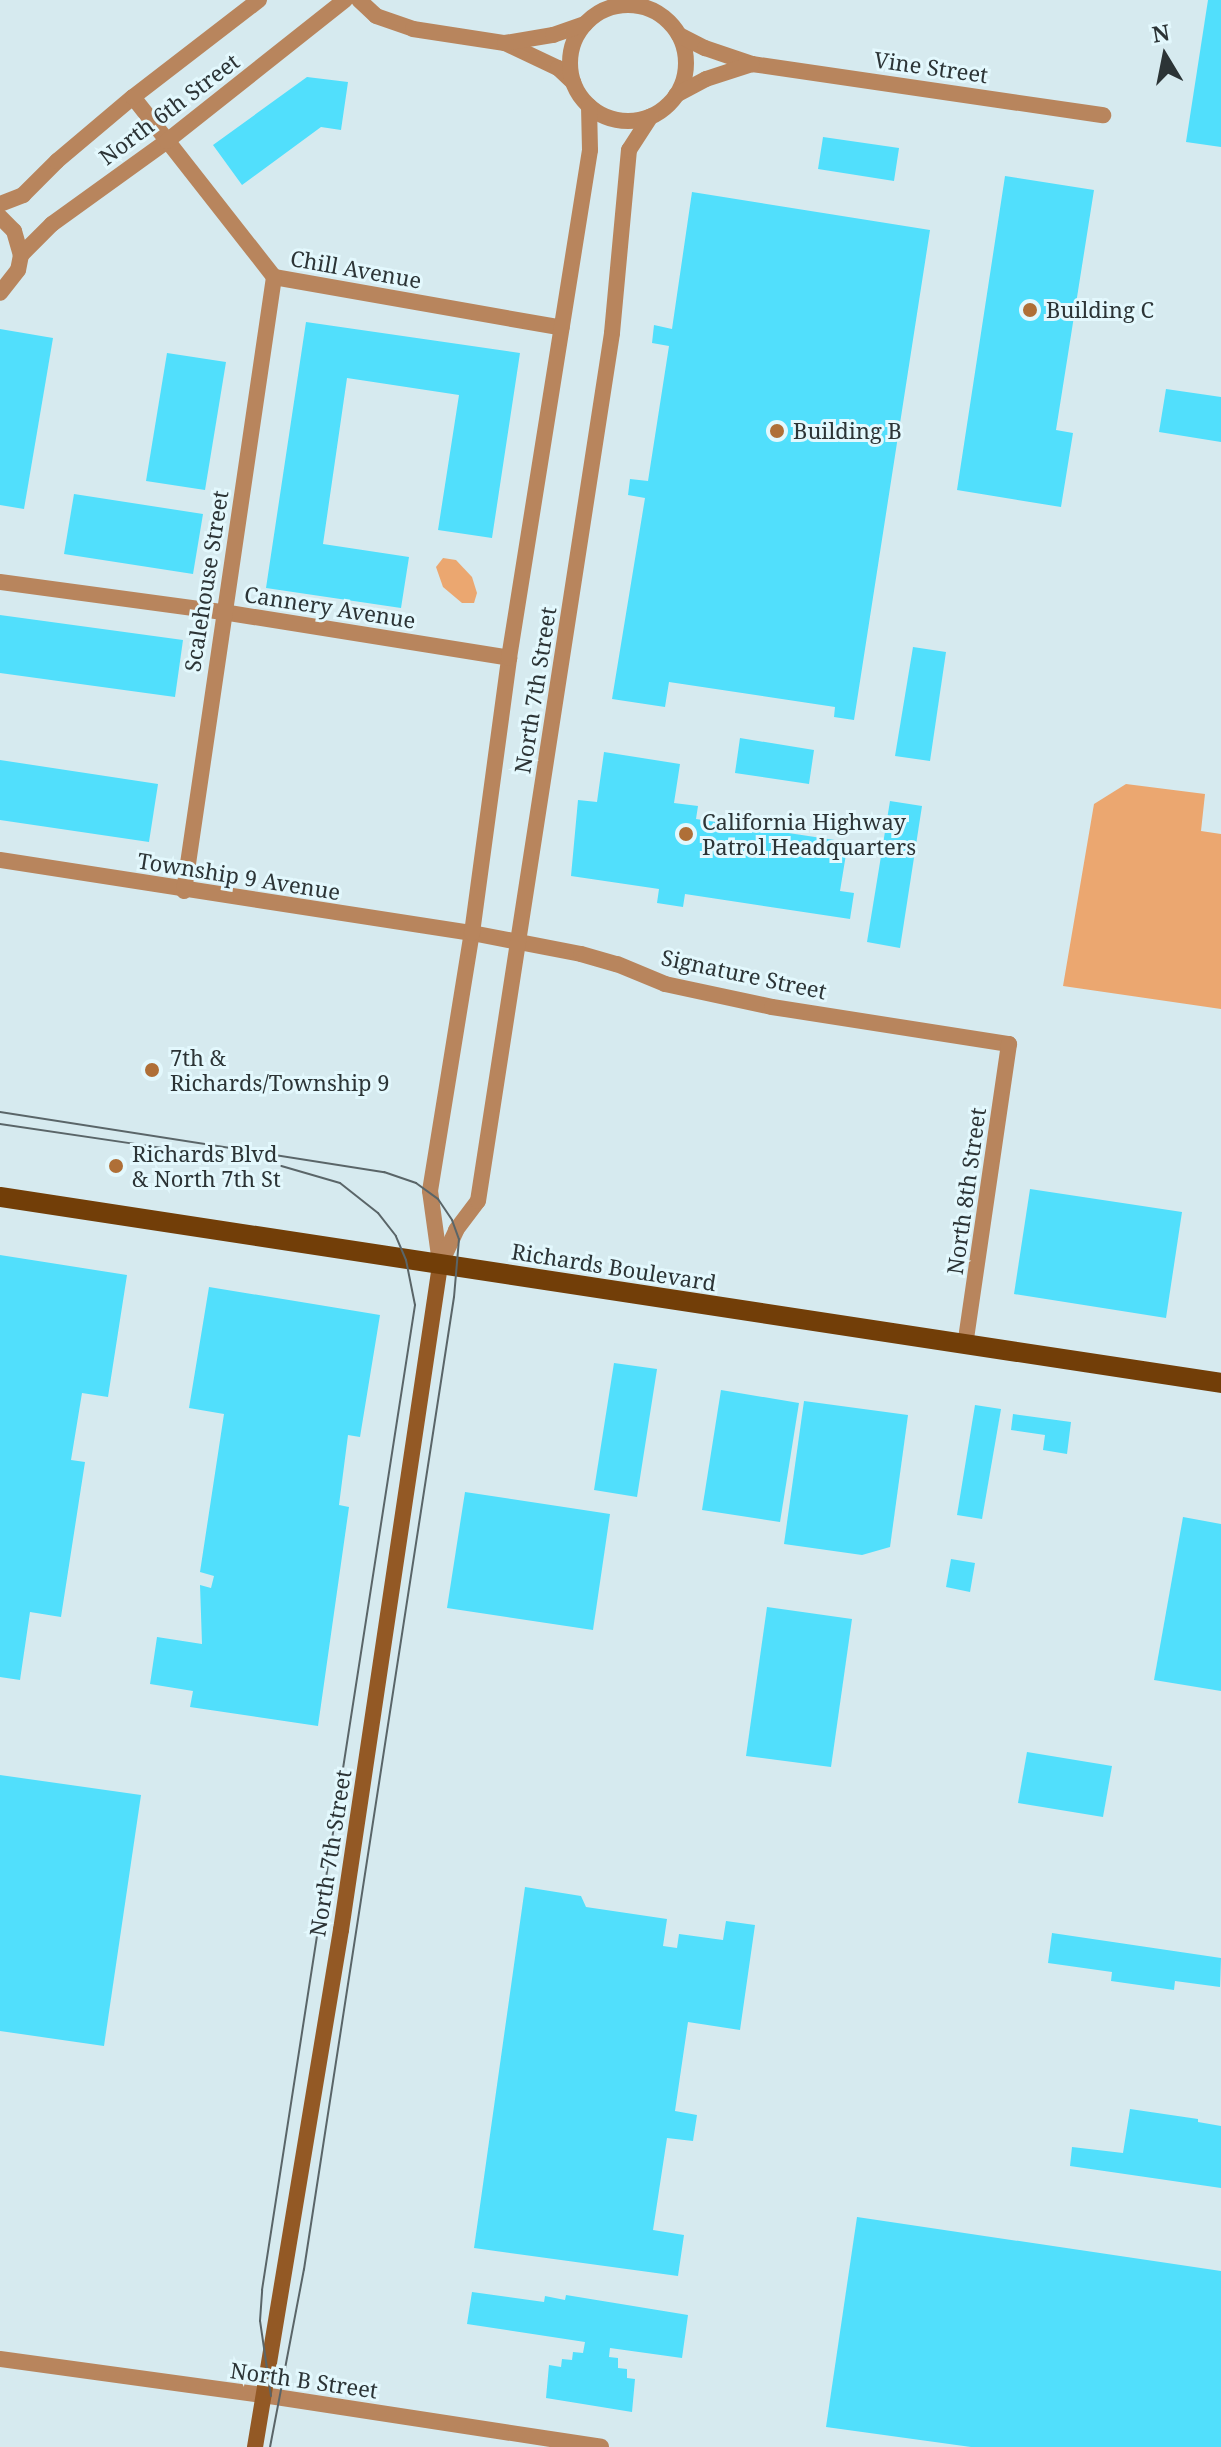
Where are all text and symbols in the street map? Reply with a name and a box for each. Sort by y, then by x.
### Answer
north arrow [1125,16,1205,96]
text: N [1150,16,1172,49]
street label: Vine Street [872,46,990,88]
street label: North 6th Street [94,48,244,170]
street label: Chill Avenue [288,244,424,294]
place label: Building C [1046,297,1154,323]
marker: Building C [1021,301,1039,319]
place label: Building B [793,418,902,444]
marker: Building B [768,422,786,440]
street label: Scalehouse Street [179,488,233,674]
street label: Cannery Avenue [242,580,418,634]
street label: North 7th Street [509,605,561,775]
place label: California Highway Patrol Headquarters [702,808,916,860]
marker: California Highway Patrol Headquarters [677,825,695,843]
street label: Township 9 Avenue [136,847,342,905]
street label: Signature Street [659,944,829,1004]
place label: 7th & Richards/Township 9 [170,1044,389,1096]
marker: 7th & Richards/Township 9 [141,1059,163,1081]
street label: North 8th Street [941,1106,991,1276]
place label: Richards Blvd & North 7th St [132,1140,281,1192]
marker: Richards Blvd & North 7th St [107,1157,125,1175]
street label: Richards Boulevard [510,1238,718,1296]
street label: North 7th Street [304,1768,356,1938]
street label: North B Street [229,2357,379,2403]

